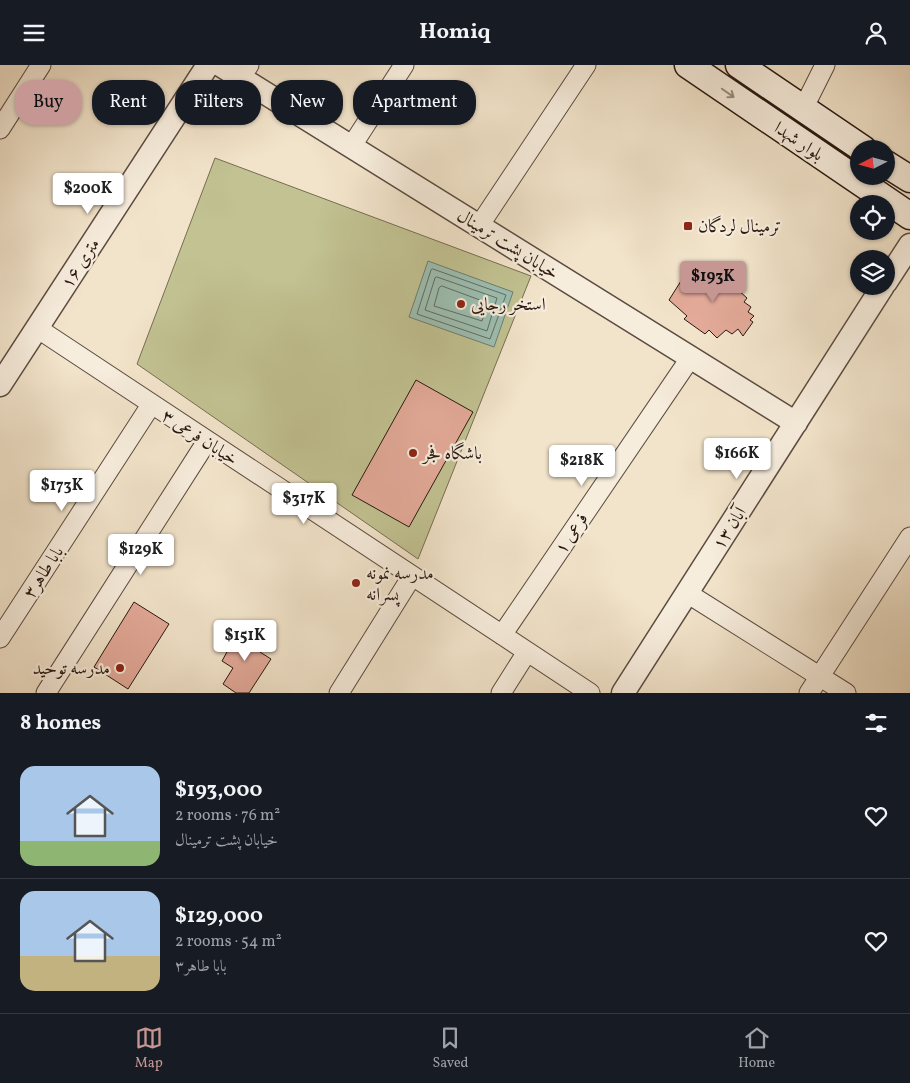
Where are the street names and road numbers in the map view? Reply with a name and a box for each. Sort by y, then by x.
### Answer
street label: بلوار شهدا [768,116,828,168]
street label: خیابان پشت ترمینال [451,204,563,287]
street label: ۱۶ متری [56,234,107,294]
street label: خیابان فرعی ۳ [156,404,242,472]
street label: آبان ۱۳ [707,501,755,555]
street label: ۱ فرعی [549,508,595,559]
street label: بابا طاهر۳ [18,542,70,604]

